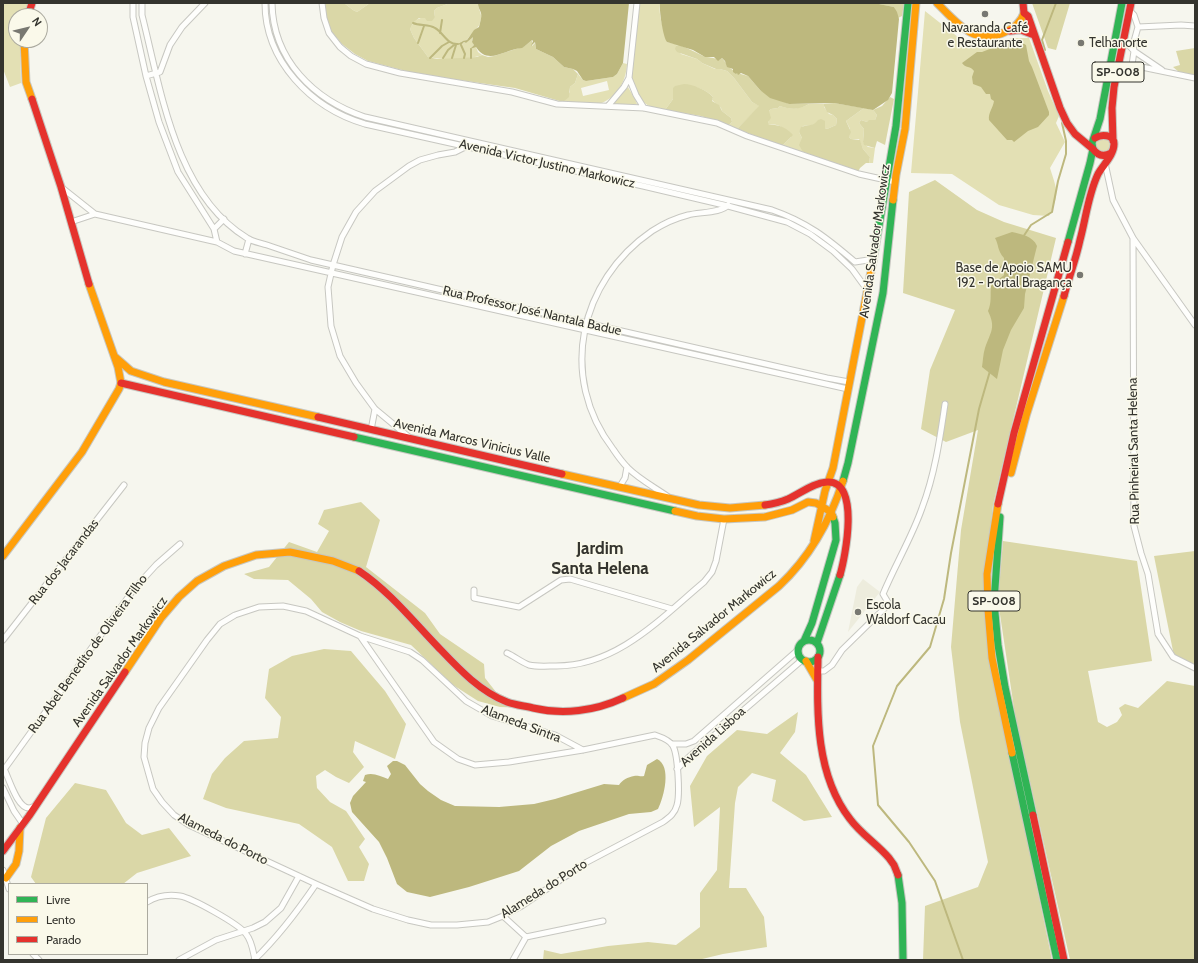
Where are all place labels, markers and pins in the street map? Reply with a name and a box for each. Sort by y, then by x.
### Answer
marker: Navaranda Café e Restaurante [980,9,990,19]
place label: Navaranda Café e Restaurante [942,20,1028,51]
place label: Telhanorte [1089,35,1147,51]
marker: Telhanorte [1076,38,1086,48]
place label: Base de Apoio SAMU 192 - Portal Bragança [956,260,1072,291]
marker: Base de Apoio SAMU 192 - Portal Bragança [1075,270,1085,280]
place label: Escola Waldorf Cacau [866,597,946,628]
marker: Escola Waldorf Cacau [853,607,863,617]

